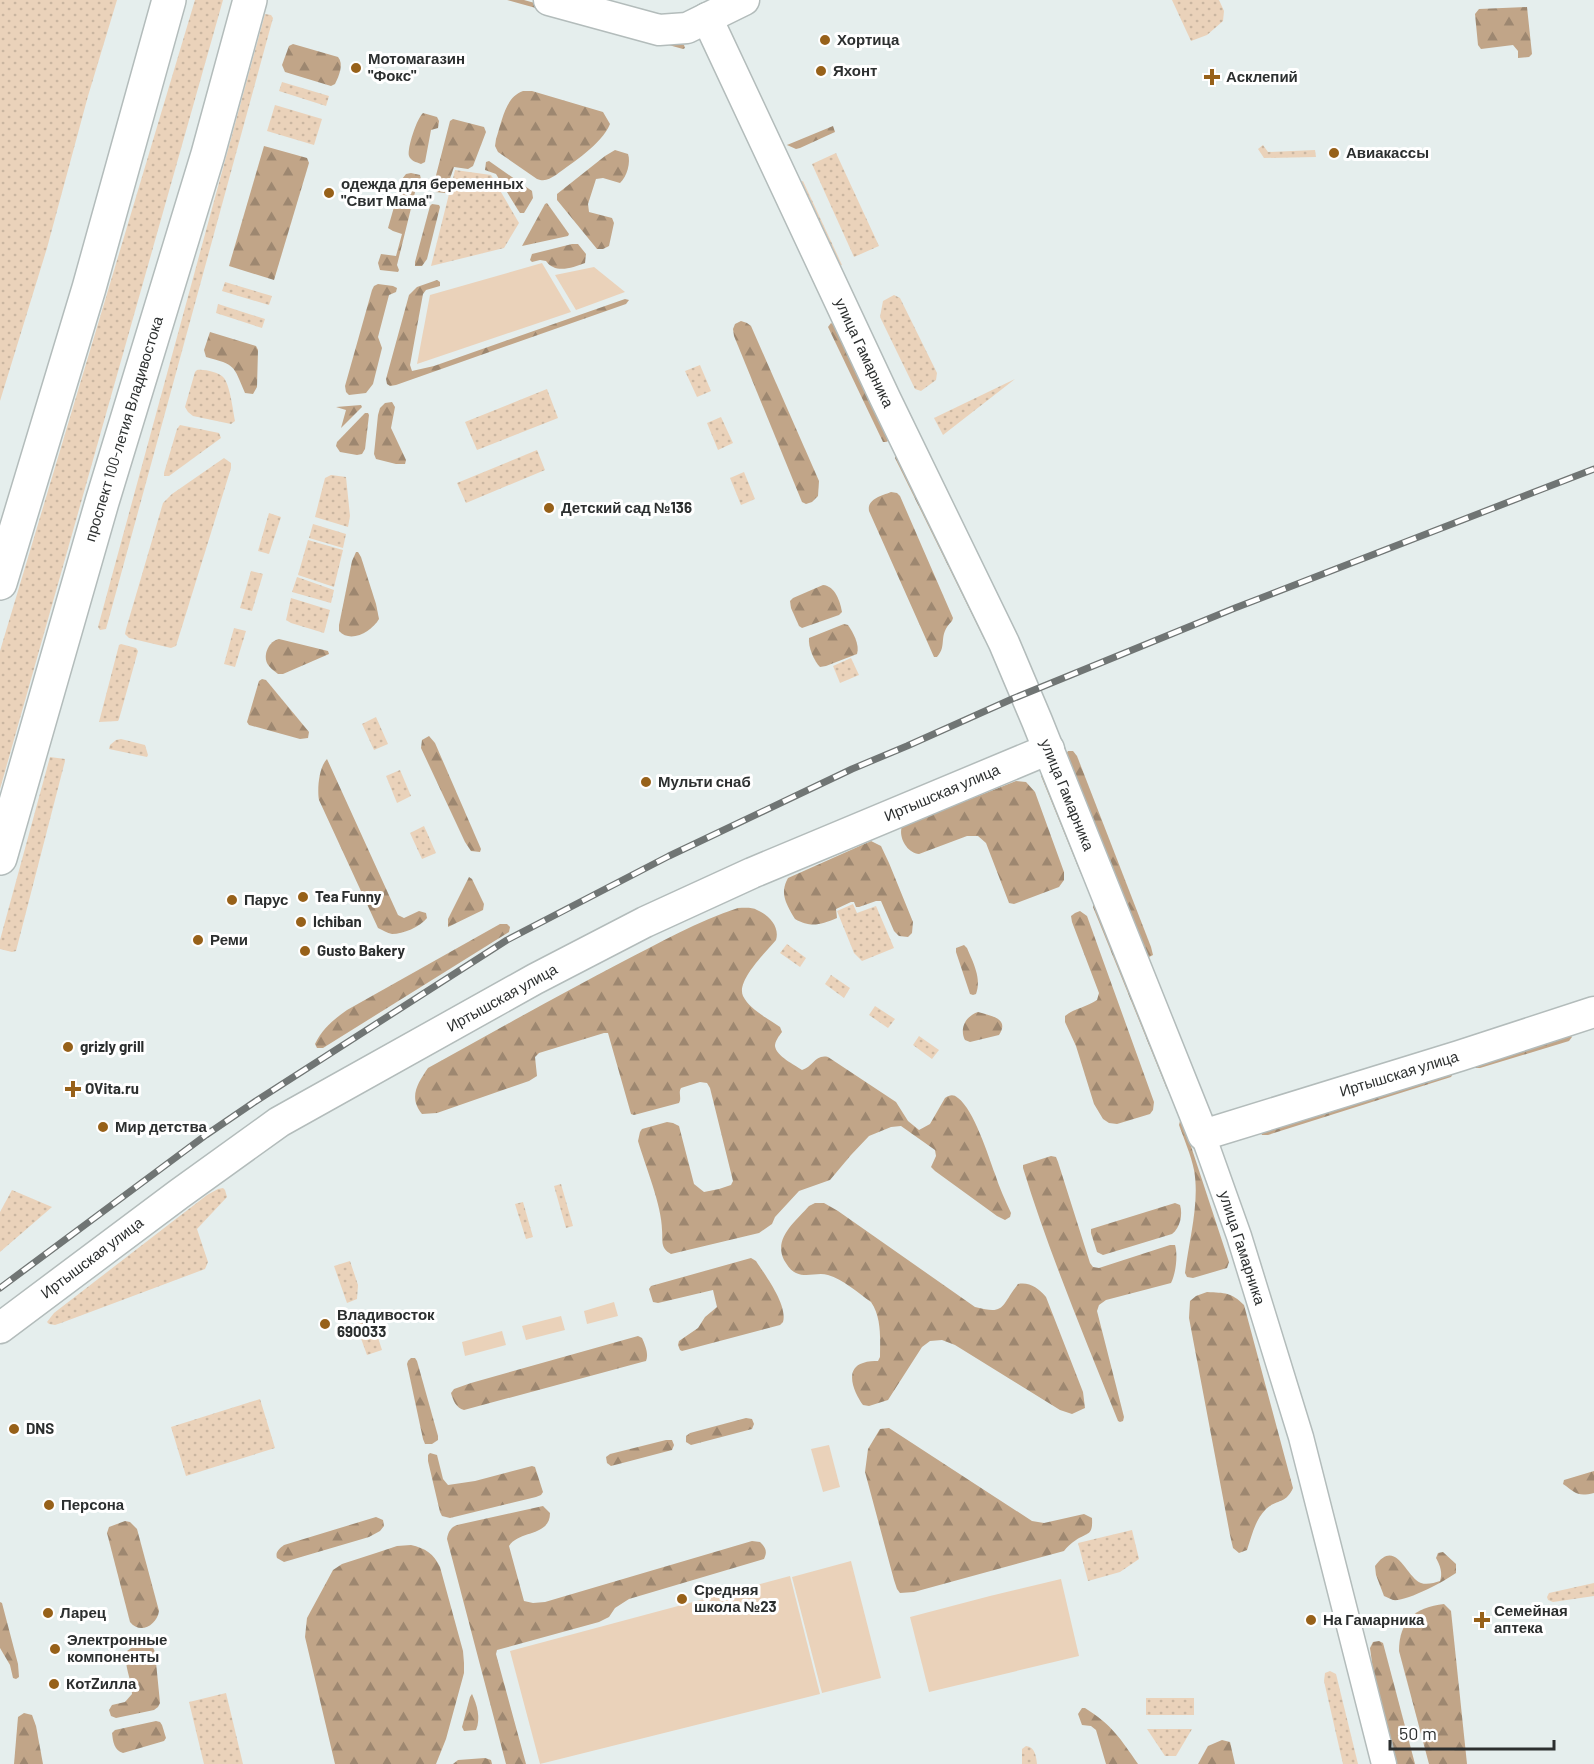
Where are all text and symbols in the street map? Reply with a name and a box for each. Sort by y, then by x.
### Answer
place label: Хортица [837,30,900,48]
marker: Хортица [818,33,832,47]
place label: Мотомагазин "Фокс" [368,49,465,84]
marker: Мотомагазин "Фокс" [349,61,363,75]
place label: Яхонт [833,61,877,79]
marker: Яхонт [814,64,828,78]
place label: Асклепий [1226,67,1298,85]
marker: Асклепий [1203,68,1221,86]
place label: Авиакассы [1346,143,1429,161]
marker: Авиакассы [1327,146,1341,160]
place label: одежда для беременных "Свит Мама" [341,174,524,209]
marker: одежда для беременных "Свит Мама" [322,186,336,200]
street label: улица Гамарника [832,295,898,411]
street label: проспект 100-летия Владивостока [80,313,166,544]
place label: Детский сад №136 [561,498,692,516]
marker: Детский сад №136 [542,501,556,515]
street label: улица Гамарника [1037,736,1099,854]
street label: Иртышская улица [881,759,1003,825]
place label: Мульти снаб [658,772,751,790]
marker: Мульти снаб [639,775,653,789]
place label: Tea Funny [315,887,382,905]
place label: Парус [244,890,288,908]
marker: Tea Funny [296,890,310,904]
marker: Парус [225,893,239,907]
place label: Ichiban [313,912,362,930]
marker: Ichiban [294,915,308,929]
place label: Реми [210,930,248,948]
marker: Реми [191,933,205,947]
place label: Gusto Bakery [317,941,405,959]
marker: Gusto Bakery [298,944,312,958]
street label: Иртышская улица [443,959,560,1035]
place label: grizly grill [80,1037,144,1055]
marker: grizly grill [61,1040,75,1054]
street label: Иртышская улица [1337,1046,1461,1100]
place label: OVita.ru [85,1079,139,1097]
marker: OVita.ru [66,1082,80,1096]
place label: Мир детства [115,1117,207,1135]
marker: Мир детства [96,1120,110,1134]
street label: улица Гамарника [1216,1188,1270,1308]
street label: Иртышская улица [37,1212,147,1302]
place label: Владивосток 690033 [337,1305,435,1340]
marker: Владивосток 690033 [318,1317,332,1331]
place label: DNS [26,1419,54,1437]
marker: DNS [7,1422,21,1436]
place label: Персона [61,1495,125,1513]
marker: Персона [42,1498,56,1512]
place label: Средняя школа №23 [694,1580,776,1615]
marker: Средняя школа №23 [675,1592,689,1606]
place label: Семейная аптека [1494,1601,1568,1636]
place label: Ларец [60,1603,107,1621]
marker: Ларец [41,1606,55,1620]
place label: На Гамарника [1323,1610,1425,1628]
marker: На Гамарника [1304,1613,1318,1627]
marker: Семейная аптека [1475,1613,1489,1627]
place label: Электронные компоненты [67,1630,167,1665]
marker: Электронные компоненты [48,1642,62,1656]
place label: КотZилла [66,1674,137,1692]
marker: КотZилла [47,1677,61,1691]
scale bar [1390,1713,1554,1751]
text: 50 m [1399,1722,1437,1744]

